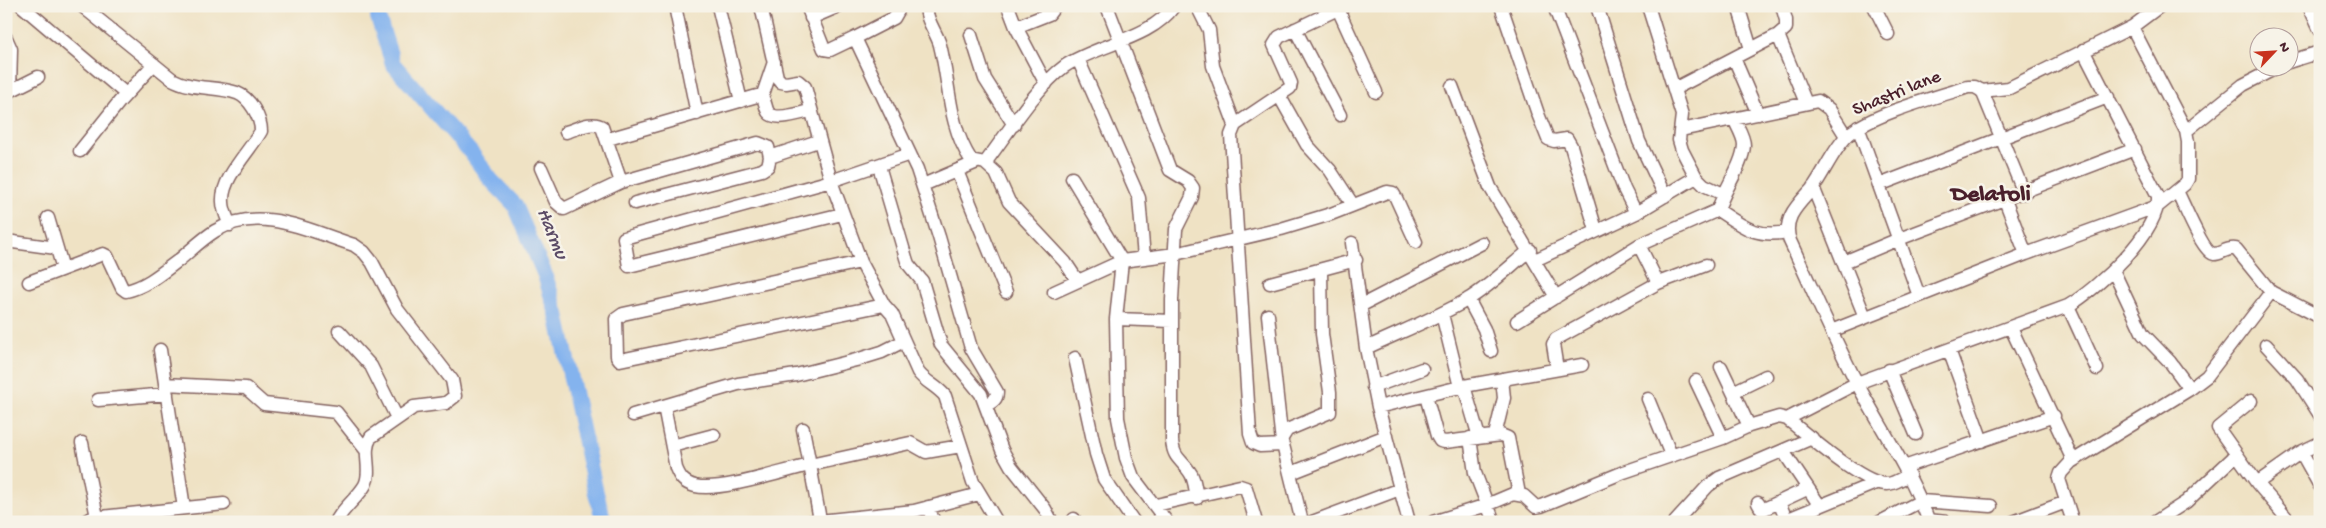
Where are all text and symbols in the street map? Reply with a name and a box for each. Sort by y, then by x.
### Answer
north arrow [2248,28,2298,78]
text: N [2274,40,2293,55]
street label: Shastri lane [1849,66,1945,122]
district label: Delatoli [1949,181,2031,210]
water label: Harmu [530,205,573,264]

